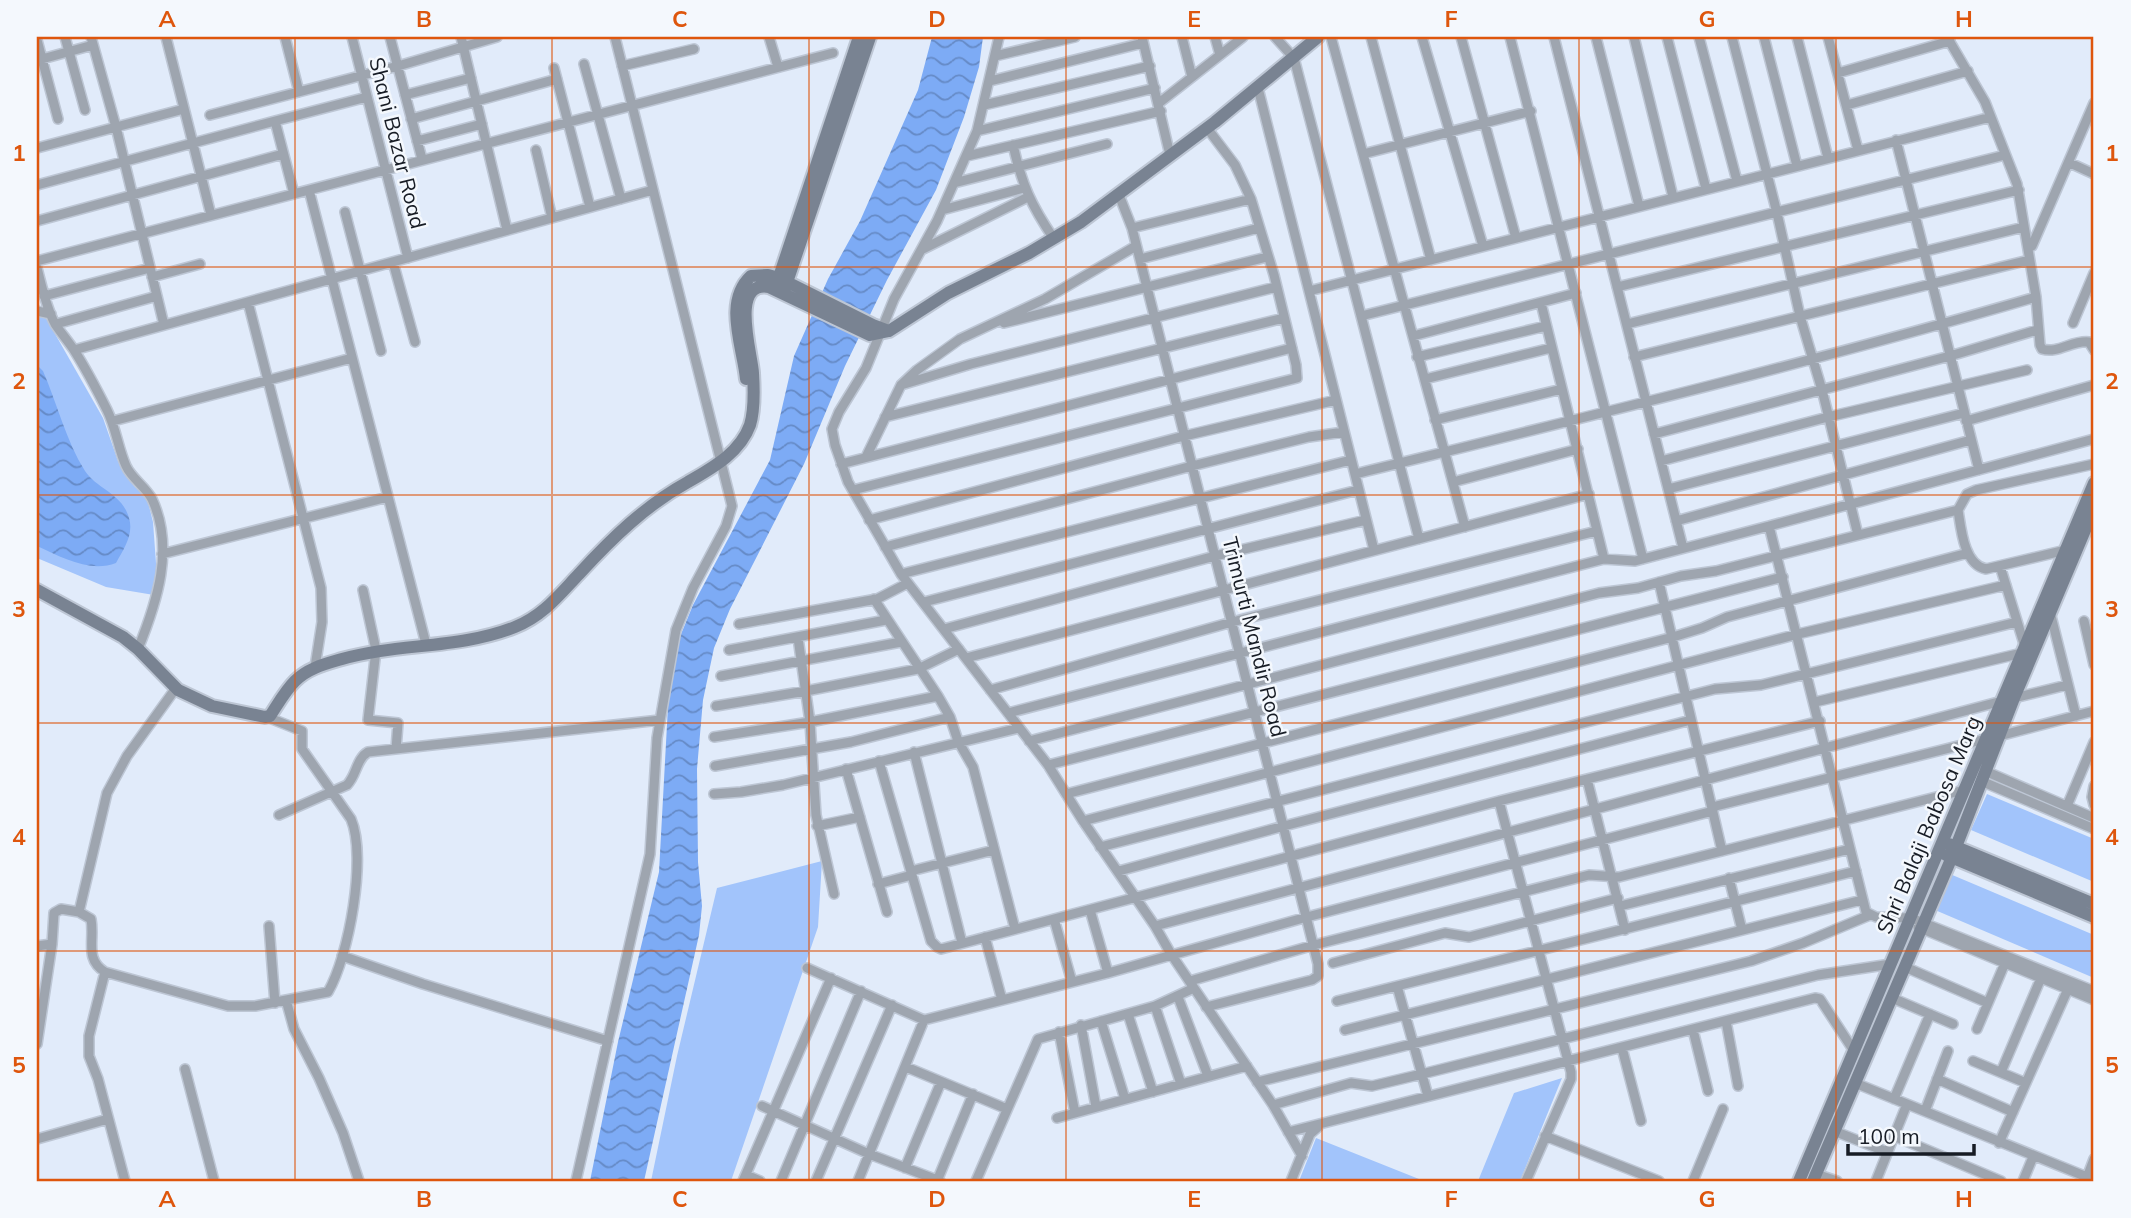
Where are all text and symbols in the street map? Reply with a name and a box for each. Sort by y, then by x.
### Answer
text: A [158,4,176,33]
text: B [416,4,432,33]
text: C [672,4,688,33]
text: D [928,4,946,33]
text: E [1187,4,1201,33]
text: F [1444,4,1458,33]
text: G [1698,4,1716,33]
text: H [1955,4,1973,33]
street label: Shani Bazar Road [364,54,432,231]
text: 1 [12,138,26,167]
text: 1 [2105,138,2119,167]
text: 2 [12,366,26,395]
text: 2 [2105,366,2119,395]
street label: Trimurti Mandir Road [1218,534,1292,740]
text: 3 [12,594,26,623]
text: 3 [2105,594,2119,623]
street label: Shri Balaji Babosa Marg [1870,712,1986,937]
text: 4 [12,822,26,851]
text: 4 [2105,822,2119,851]
text: 5 [12,1050,26,1079]
text: 5 [2105,1050,2119,1079]
scale bar [1848,1113,1974,1157]
text: 100 m [1858,1123,1920,1149]
text: A [158,1184,176,1213]
text: B [416,1184,432,1213]
text: C [672,1184,688,1213]
text: D [928,1184,946,1213]
text: E [1187,1184,1201,1213]
text: F [1444,1184,1458,1213]
text: G [1698,1184,1716,1213]
text: H [1955,1184,1973,1213]

